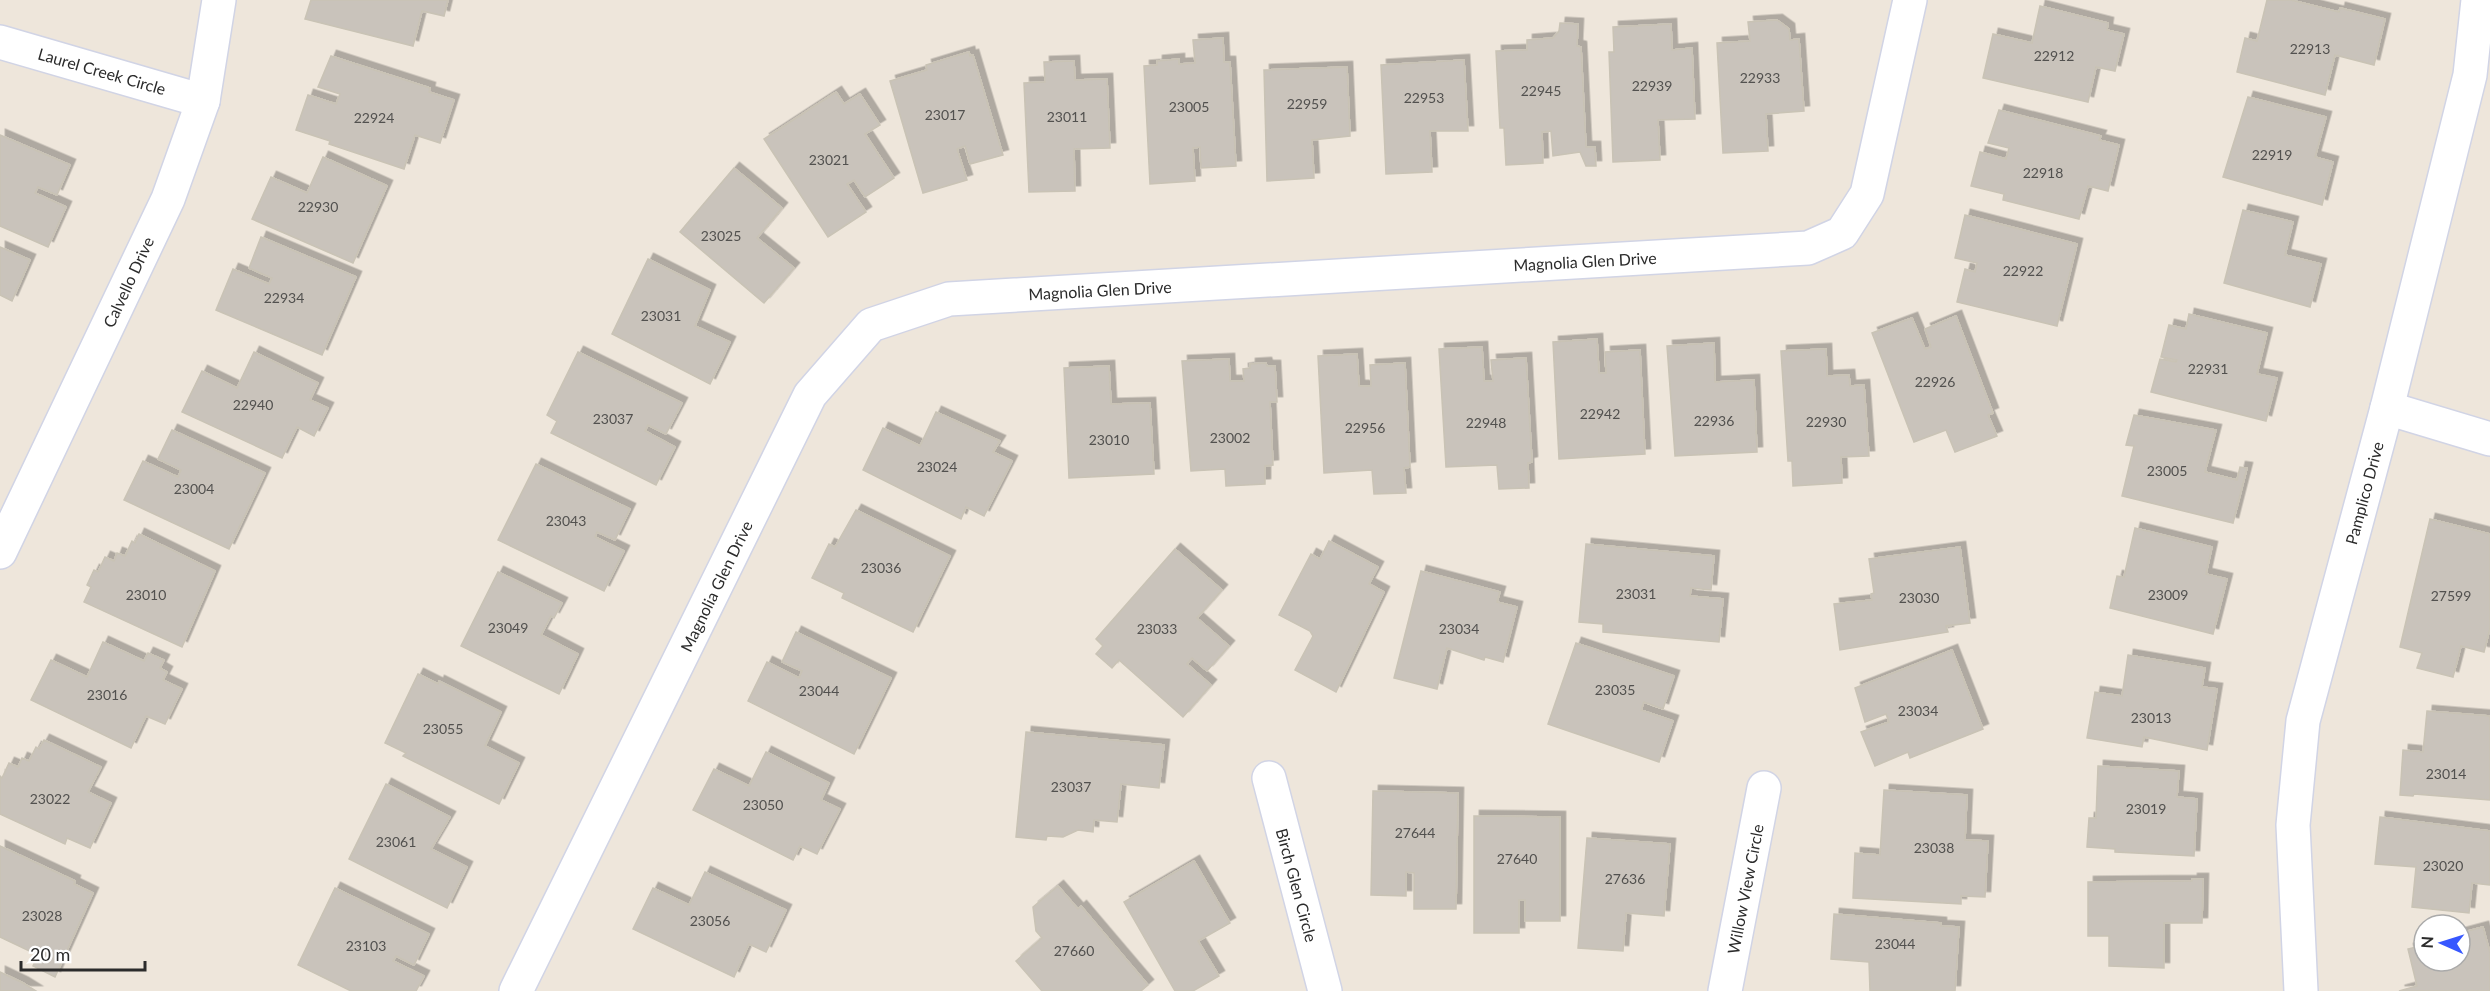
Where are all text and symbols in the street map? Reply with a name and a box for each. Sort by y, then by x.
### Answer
house number: 22913 [2290,40,2330,57]
street label: Laurel Creek Circle [36,44,168,98]
house number: 22912 [2034,47,2074,64]
house number: 22933 [1740,69,1780,86]
house number: 22939 [1632,77,1672,94]
house number: 22945 [1521,82,1561,99]
house number: 22953 [1404,89,1444,106]
house number: 22959 [1287,95,1327,112]
house number: 23005 [1169,98,1209,115]
house number: 23017 [925,106,965,123]
house number: 23011 [1047,108,1087,125]
house number: 22924 [354,109,394,126]
house number: 22919 [2252,146,2292,163]
house number: 23021 [809,151,849,168]
house number: 22918 [2023,164,2063,181]
house number: 22930 [298,198,338,215]
house number: 23025 [701,227,741,244]
street label: Calvello Drive [99,234,157,330]
street label: Magnolia Glen Drive [1513,248,1657,274]
house number: 22922 [2003,262,2043,279]
street label: Magnolia Glen Drive [1028,277,1172,303]
house number: 22934 [264,289,304,306]
house number: 23031 [641,307,681,324]
house number: 22931 [2188,360,2228,377]
house number: 22926 [1915,373,1955,390]
house number: 22940 [233,396,273,413]
house number: 22942 [1580,405,1620,422]
house number: 23037 [593,410,633,427]
house number: 22936 [1694,412,1734,429]
house number: 22930 [1806,413,1846,430]
house number: 22948 [1466,414,1506,431]
house number: 22956 [1345,419,1385,436]
house number: 23002 [1210,429,1250,446]
house number: 23010 [1089,431,1129,448]
street label: Pamplico Drive [2341,439,2387,547]
house number: 23024 [917,458,957,475]
house number: 23005 [2147,462,2187,479]
house number: 23004 [174,480,214,497]
house number: 23043 [546,512,586,529]
street label: Magnolia Glen Drive [676,517,756,655]
house number: 23036 [861,559,901,576]
house number: 23031 [1616,585,1656,602]
house number: 23010 [126,586,166,603]
house number: 23009 [2148,586,2188,603]
house number: 27599 [2431,587,2471,604]
house number: 23030 [1899,589,1939,606]
house number: 23049 [488,619,528,636]
house number: 23033 [1137,620,1177,637]
house number: 23034 [1439,620,1479,637]
house number: 23035 [1595,681,1635,698]
house number: 23044 [799,682,839,699]
house number: 23016 [87,686,127,703]
house number: 23034 [1898,702,1938,719]
house number: 23013 [2131,709,2171,726]
house number: 23055 [423,720,463,737]
house number: 23014 [2426,765,2466,782]
house number: 23037 [1051,778,1091,795]
house number: 23022 [30,790,70,807]
house number: 23050 [743,796,783,813]
house number: 23019 [2126,800,2166,817]
street label: Willow View Circle [1723,822,1767,956]
house number: 27644 [1395,824,1435,841]
street label: Birch Glen Circle [1273,826,1321,944]
house number: 23061 [376,833,416,850]
house number: 23038 [1914,839,1954,856]
house number: 27640 [1497,850,1537,867]
house number: 23020 [2423,857,2463,874]
house number: 27636 [1605,870,1645,887]
house number: 23028 [22,907,62,924]
house number: 23056 [690,912,730,929]
north arrow [2412,913,2472,973]
scale bar [21,934,146,972]
house number: 23044 [1875,935,1915,952]
text: N [2417,936,2436,949]
house number: 23103 [346,937,386,954]
house number: 27660 [1054,942,1094,959]
text: 20 m [30,943,70,965]

